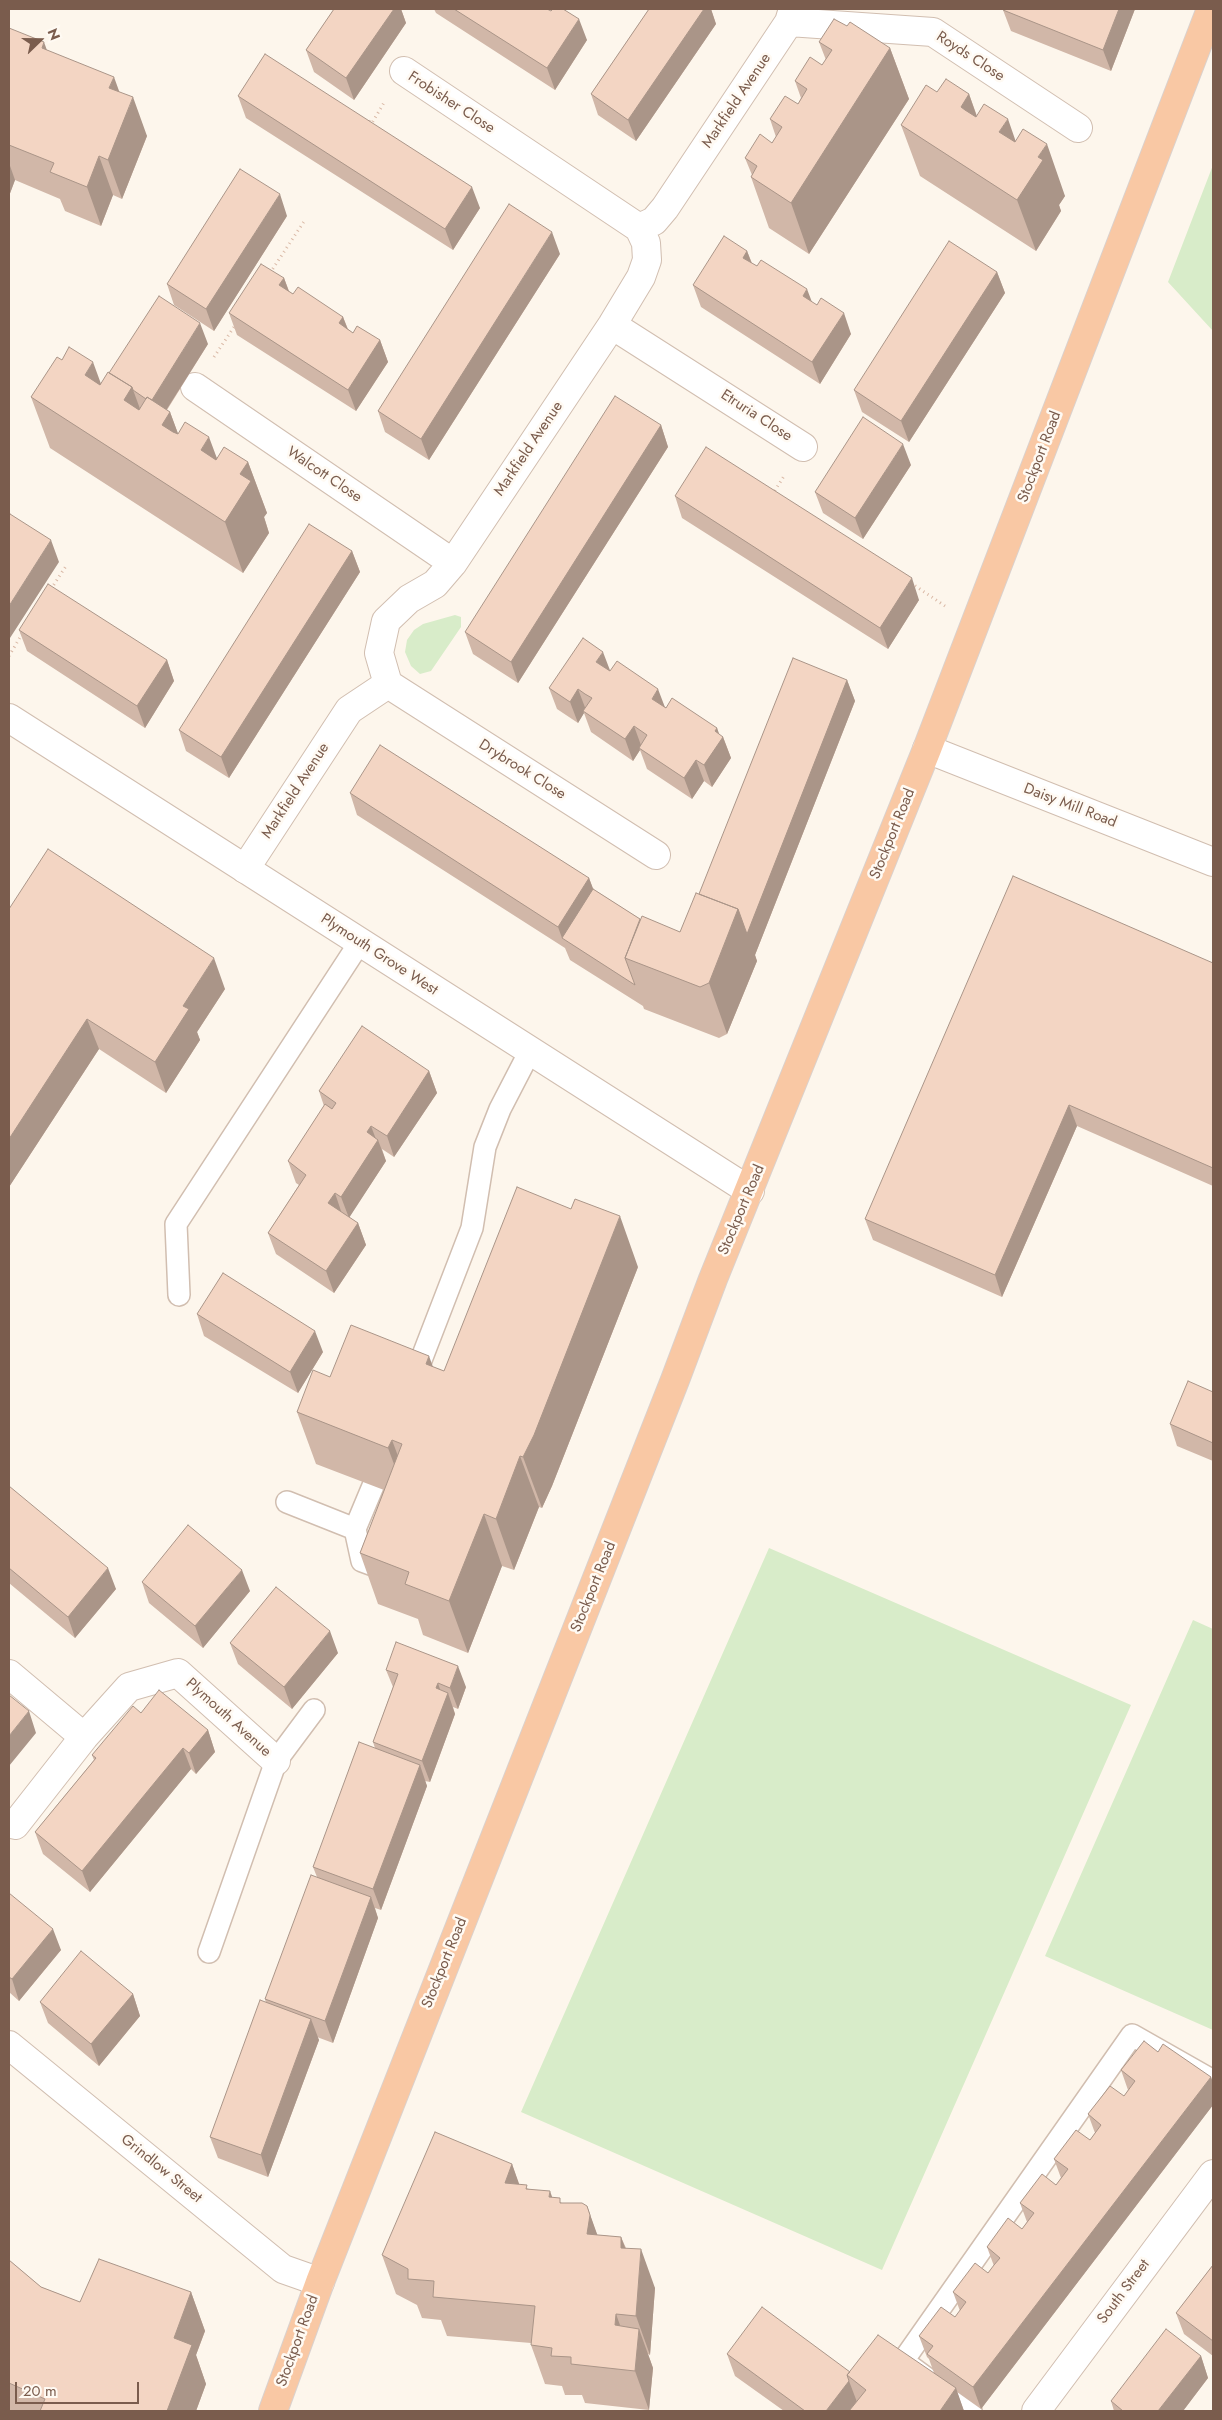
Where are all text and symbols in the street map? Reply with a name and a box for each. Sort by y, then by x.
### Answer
north arrow [15,15,65,65]
text: N [43,25,65,43]
street label: Royds Close [932,28,1008,86]
street label: Markfield Avenue [699,50,775,152]
street label: Frobisher Close [404,68,498,138]
street label: Etruria Close [717,386,795,446]
street label: Markfield Avenue [491,398,567,500]
street label: Stockport Road [1014,409,1066,505]
street label: Walcott Close [283,443,365,507]
street label: Drybrook Close [475,736,569,804]
street label: Markfield Avenue [258,740,334,842]
street label: Daisy Mill Road [1021,780,1119,832]
street label: Stockport Road [867,786,919,882]
street label: Plymouth Grove West [317,910,441,1000]
street label: Stockport Road [715,1162,769,1258]
street label: Stockport Road [568,1539,620,1635]
street label: Plymouth Avenue [182,1675,274,1761]
street label: Stockport Road [419,1915,471,2011]
street label: Grindlow Street [117,2131,205,2207]
street label: South Street [1094,2256,1154,2328]
street label: Stockport Road [273,2293,323,2389]
scale bar [18,2372,141,2404]
text: 20 m [23,2380,57,2402]

